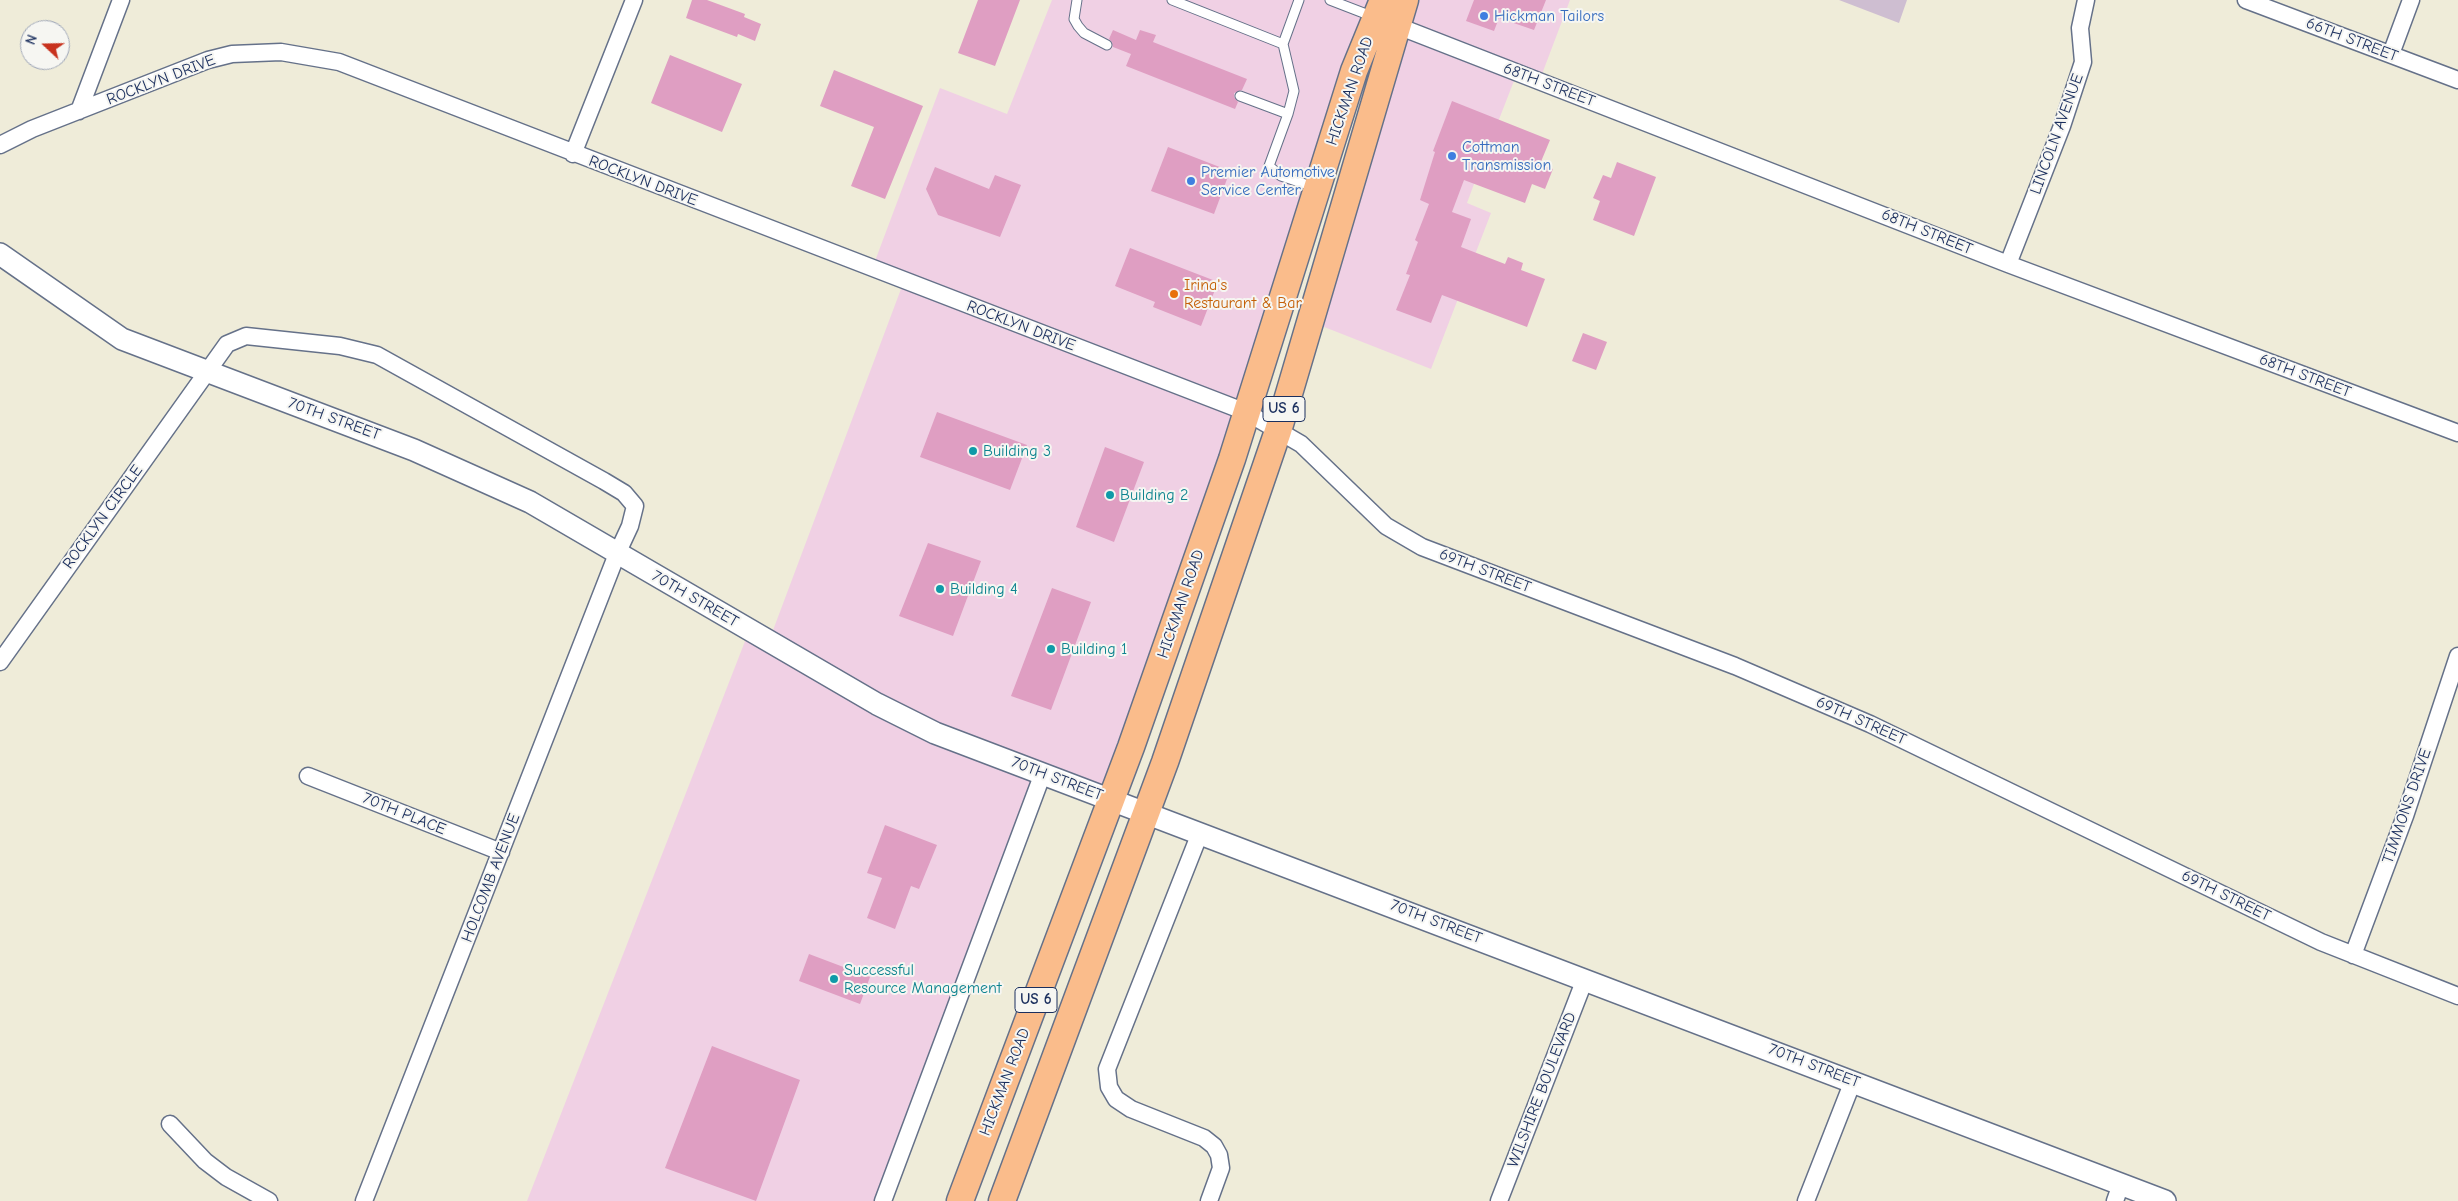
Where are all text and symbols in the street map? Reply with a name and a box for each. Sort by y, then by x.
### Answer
place label: Hickman Tailors [1494,6,1604,26]
marker: Hickman Tailors [1478,10,1490,22]
street label: 66TH STREET [2303,14,2401,66]
north arrow [20,20,70,70]
text: N [22,32,41,47]
street label: HICKMAN ROAD [1322,34,1378,148]
street label: ROCKLYN DRIVE [104,50,218,110]
street label: 68TH STREET [1500,59,1598,111]
street label: LINCOLN AVENUE [2026,71,2088,197]
place label: Cottman Transmission [1462,137,1551,175]
marker: Cottman Transmission [1446,150,1458,162]
street label: ROCKLYN DRIVE [586,151,700,211]
place label: Premier Automotive Service Center [1201,162,1335,200]
marker: Premier Automotive Service Center [1185,175,1197,187]
street label: 68TH STREET [1879,205,1975,259]
place label: Irina's Restaurant & Bar [1184,275,1302,313]
marker: Irina's Restaurant & Bar [1168,288,1180,300]
street label: ROCKLYN DRIVE [964,296,1078,356]
street label: 68TH STREET [2256,350,2354,402]
street label: 70TH STREET [285,393,383,445]
road number: US 6 [1263,396,1305,422]
place label: Building 3 [983,441,1051,461]
marker: Building 3 [967,445,979,457]
street label: ROCKLYN CIRCLE [59,461,147,573]
place label: Building 2 [1120,485,1188,505]
marker: Building 2 [1104,489,1116,501]
street label: 69TH STREET [1436,545,1534,597]
street label: HICKMAN ROAD [1153,547,1209,661]
street label: 70TH STREET [648,566,742,632]
place label: Building 4 [950,579,1018,599]
marker: Building 4 [934,583,946,595]
place label: Building 1 [1061,639,1127,659]
marker: Building 1 [1045,643,1057,655]
street label: 69TH STREET [1813,693,1909,749]
street label: TIMMONS DRIVE [2378,746,2436,866]
street label: 70TH STREET [1008,753,1106,805]
street label: 70TH PLACE [359,789,449,839]
street label: HOLCOMB AVENUE [458,811,524,945]
street label: 69TH STREET [2178,866,2274,926]
street label: 70TH STREET [1387,896,1485,948]
place label: Successful Resource Management [844,960,1001,998]
marker: Successful Resource Management [828,973,840,985]
road number: US 6 [1015,988,1057,1012]
street label: WILSHIRE BOULEVARD [1504,1010,1580,1170]
street label: HICKMAN ROAD [976,1025,1034,1139]
street label: 70TH STREET [1765,1040,1863,1092]

